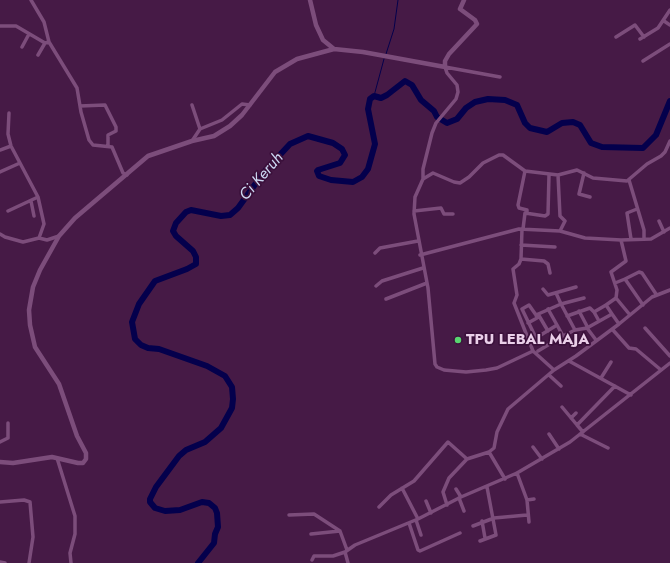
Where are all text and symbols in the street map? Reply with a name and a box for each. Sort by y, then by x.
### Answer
water label: Ci Keruh [236,149,288,205]
place label: TPU LEBAL MAJA [466,331,589,349]
marker: TPU LEBAL MAJA [453,335,463,345]

